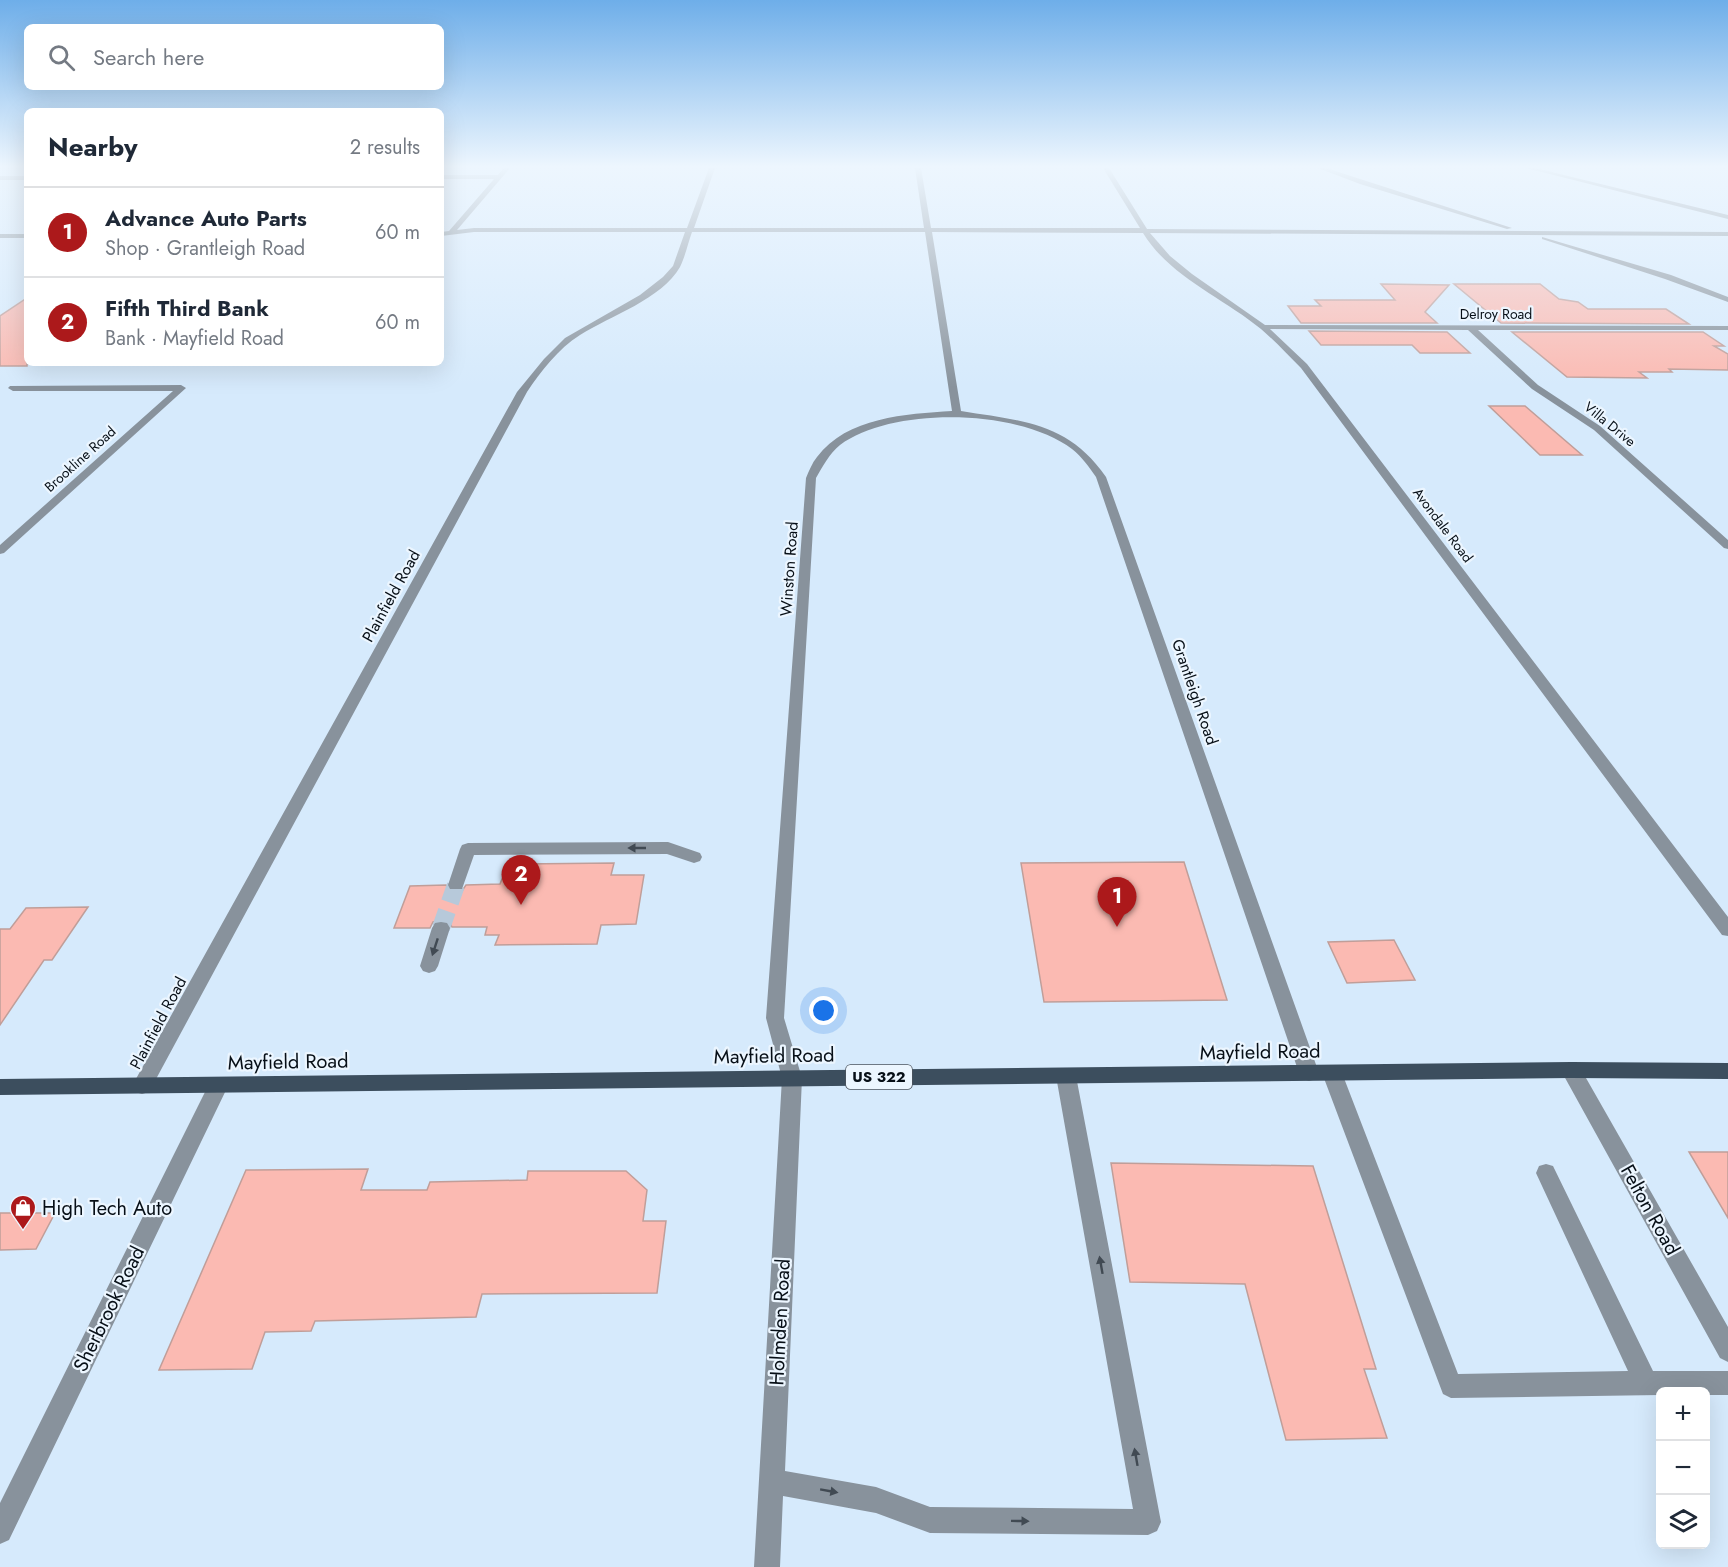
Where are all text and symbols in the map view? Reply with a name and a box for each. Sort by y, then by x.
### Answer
search box [24,24,444,90]
icon: search [45,41,78,74]
text: Search here [93,41,204,73]
text: Nearby [48,128,137,166]
text: 2 results [350,133,420,162]
text: Advance Auto Parts [105,202,307,234]
text: 1 [62,218,73,247]
text: 60 m [375,218,420,247]
text: Shop · Grantleigh Road [105,234,305,263]
text: Fifth Third Bank [105,292,269,324]
street label: Delroy Road [1460,304,1532,324]
text: 2 [61,308,74,337]
text: 60 m [375,308,420,337]
text: Bank · Mayfield Road [105,324,284,353]
street label: Villa Drive [1580,397,1640,451]
street label: Brookline Road [40,422,120,496]
street label: Avondale Road [1408,483,1478,567]
street label: Winston Road [774,521,804,617]
street label: Plainfield Road [356,546,426,646]
street label: Grantleigh Road [1166,636,1224,748]
one-way arrow [627,843,646,853]
pin: 2 [502,856,540,905]
pin: 1 [1098,878,1136,927]
one-way arrow [430,938,439,956]
street label: Plainfield Road [124,973,192,1073]
your location [809,996,838,1025]
street label: Mayfield Road [1199,1036,1321,1068]
street label: Mayfield Road [713,1040,835,1072]
street label: Mayfield Road [227,1046,349,1078]
road number: US 322 [846,1065,912,1089]
street label: Felton Road [1613,1159,1687,1261]
shop icon: High Tech Auto [8,1193,38,1231]
place label: High Tech Auto [42,1194,172,1223]
street label: Sherbrook Road [66,1241,152,1377]
one-way arrow [1096,1255,1105,1274]
street label: Holmden Road [762,1258,798,1386]
map controls [1656,1387,1710,1549]
button: + [1656,1387,1710,1441]
button: − [1656,1441,1710,1495]
one-way arrow [1131,1447,1140,1466]
one-way arrow [820,1487,839,1496]
button: layers [1656,1495,1710,1549]
one-way arrow [1010,1516,1029,1526]

